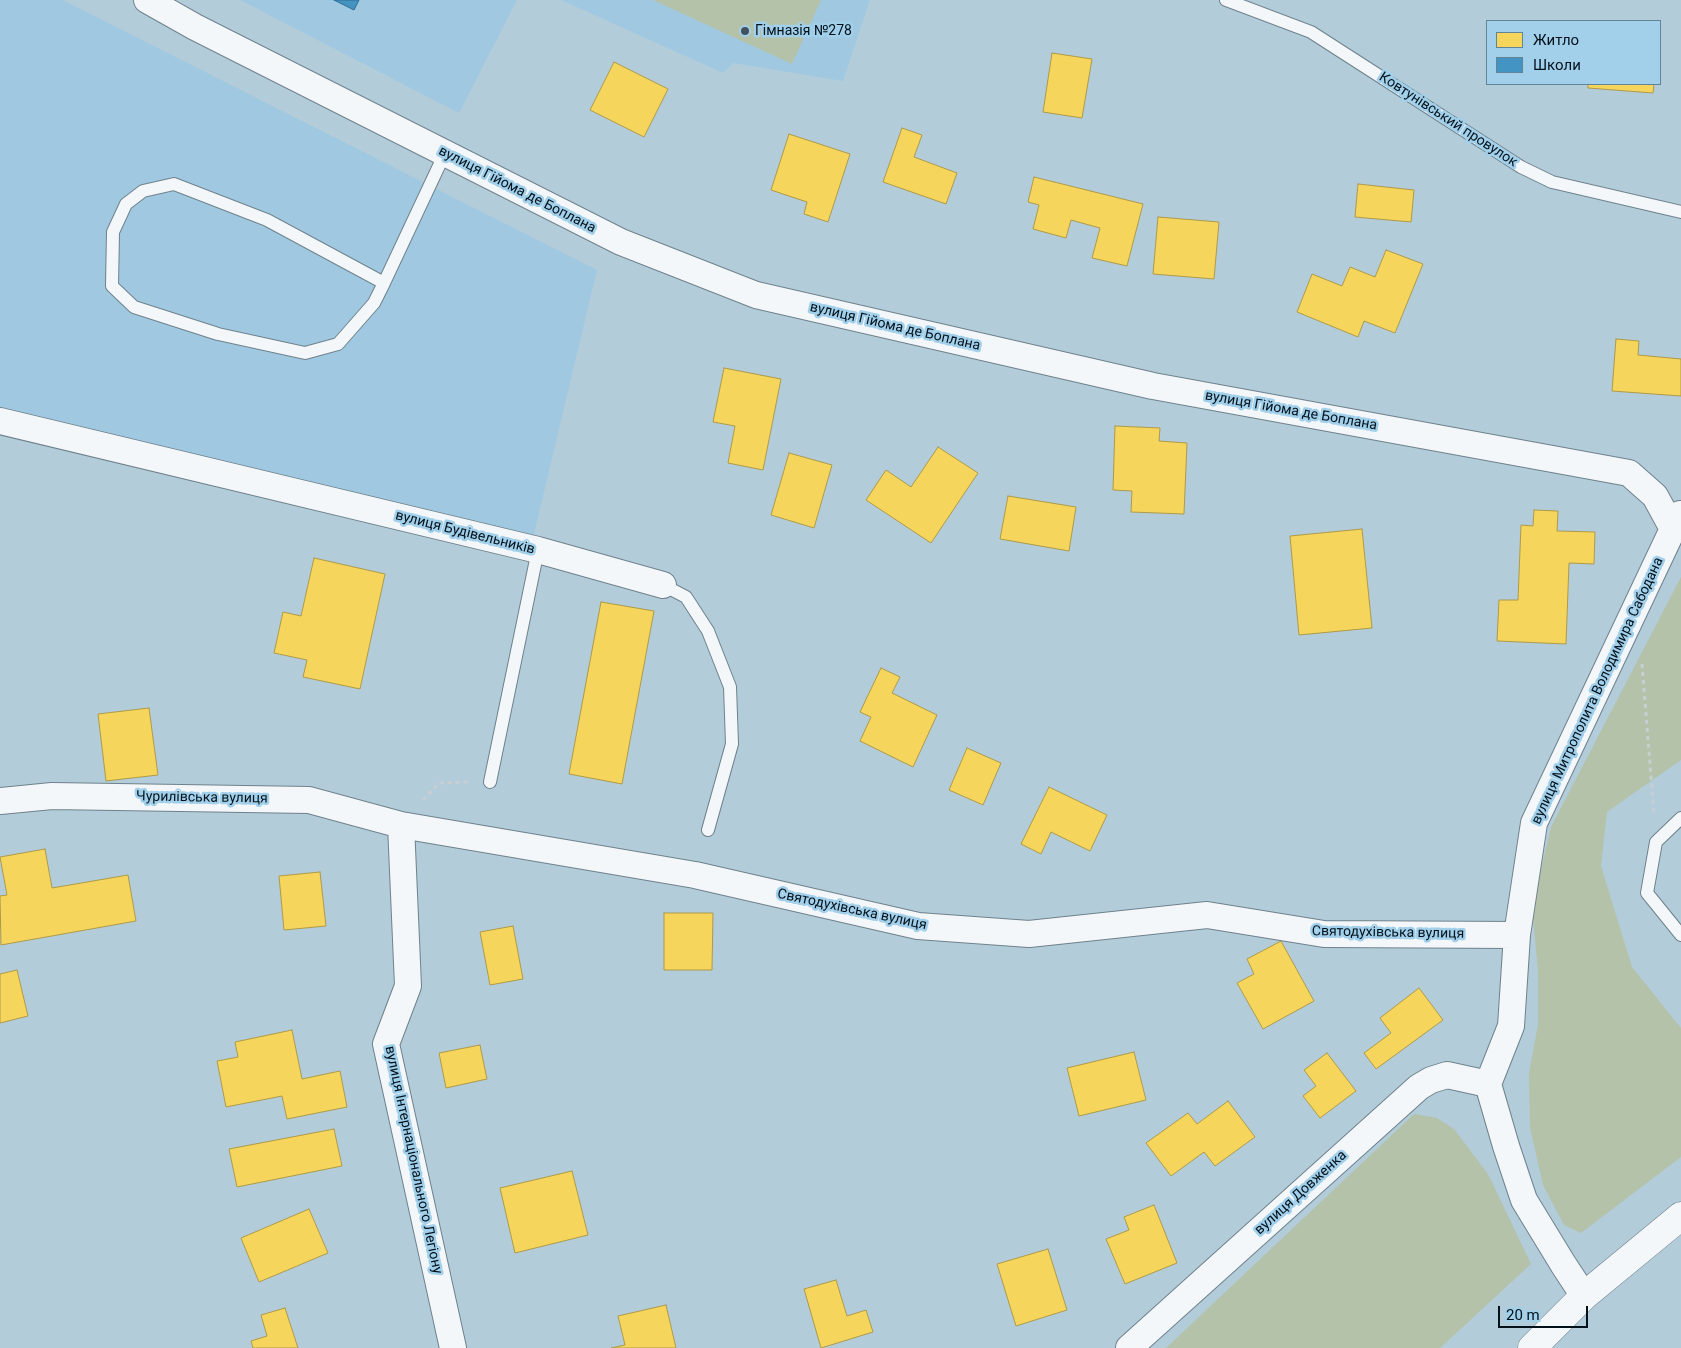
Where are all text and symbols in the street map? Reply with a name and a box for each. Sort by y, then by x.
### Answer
legend [1486,20,1661,85]
place label: Гімназія №278 [755,23,852,39]
marker: Гімназія №278 [739,25,751,37]
text: Житло [1533,31,1579,49]
text: Школи [1533,56,1581,74]
street label: Ковтунівський провулок [1376,69,1520,171]
street label: вулиця Гійома де Боплана [436,143,598,237]
street label: вулиця Гійома де Боплана [808,299,982,355]
street label: вулиця Гійома де Боплана [1204,388,1378,434]
street label: вулиця Будівельників [394,508,536,558]
street label: вулиця Митрополита Володимира Сабодана [1529,555,1667,827]
street label: Чурилівська вулиця [136,788,268,808]
street label: Святодухівська вулиця [776,886,928,934]
street label: Святодухівська вулиця [1312,923,1464,943]
street label: вулиця Інтернаціонального Легіону [381,1044,445,1276]
street label: вулиця Довженка [1252,1147,1350,1239]
scale bar [1501,1296,1591,1328]
text: 20 m [1506,1306,1540,1324]

